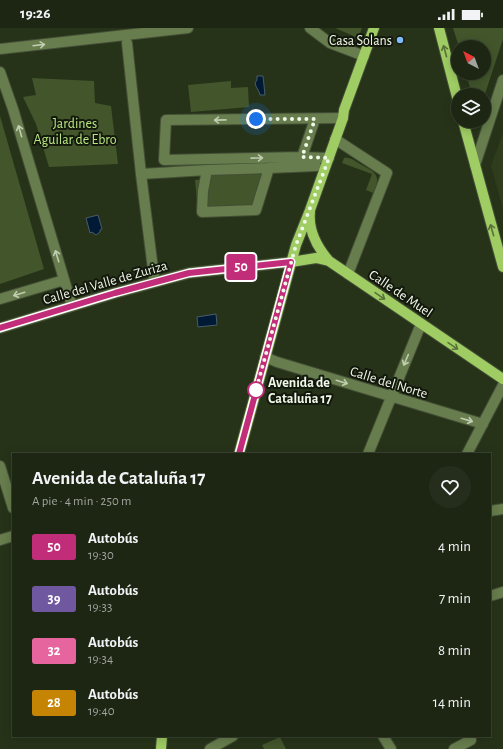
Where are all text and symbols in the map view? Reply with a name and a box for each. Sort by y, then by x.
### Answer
text: 19:26 [20,6,50,21]
place label: Casa Solans [329,34,392,48]
marker: Casa Solans [395,35,405,45]
north arrow [451,40,491,80]
map controls [451,40,491,128]
one-way arrow [32,41,45,49]
one-way arrow [441,45,448,58]
button: layers [451,88,491,128]
your location [246,109,266,129]
one-way arrow [214,116,227,124]
park label: Jardines Aguilar de Ebro [33,117,117,147]
one-way arrow [16,125,23,138]
one-way arrow [250,154,263,162]
one-way arrow [488,224,496,237]
one-way arrow [53,249,60,262]
line badge: 50 [223,254,259,280]
street label: Calle del Valle de Zuriza [42,258,169,307]
text: 50 [234,260,248,274]
street label: Calle de Muel [366,268,435,320]
one-way arrow [12,291,25,298]
one-way arrow [375,292,386,300]
one-way arrow [448,342,459,350]
one-way arrow [402,353,409,365]
street label: Calle del Norte [348,365,429,401]
place label: Avenida de Cataluña 17 [268,376,332,406]
one-way arrow [336,379,349,386]
marker: Avenida de Cataluña 17 [247,381,265,399]
one-way arrow [460,417,473,424]
button: heart [429,466,471,508]
text: Avenida de Cataluña 17 [32,469,205,488]
text: A pie · 4 min · 250 m [32,495,131,508]
text: Autobús [88,531,138,546]
text: 4 min [438,539,471,554]
text: 50 [47,540,61,554]
text: 19:30 [88,549,114,562]
text: Autobús [88,583,138,598]
text: 7 min [439,591,471,606]
text: 39 [48,592,60,606]
text: 19:33 [88,601,112,614]
text: Autobús [88,635,138,650]
text: 8 min [438,643,471,658]
text: 32 [48,644,60,658]
text: 19:34 [88,653,113,666]
text: Autobús [88,687,138,702]
text: 14 min [433,695,471,710]
text: 28 [47,696,61,710]
text: 19:40 [88,705,115,718]

